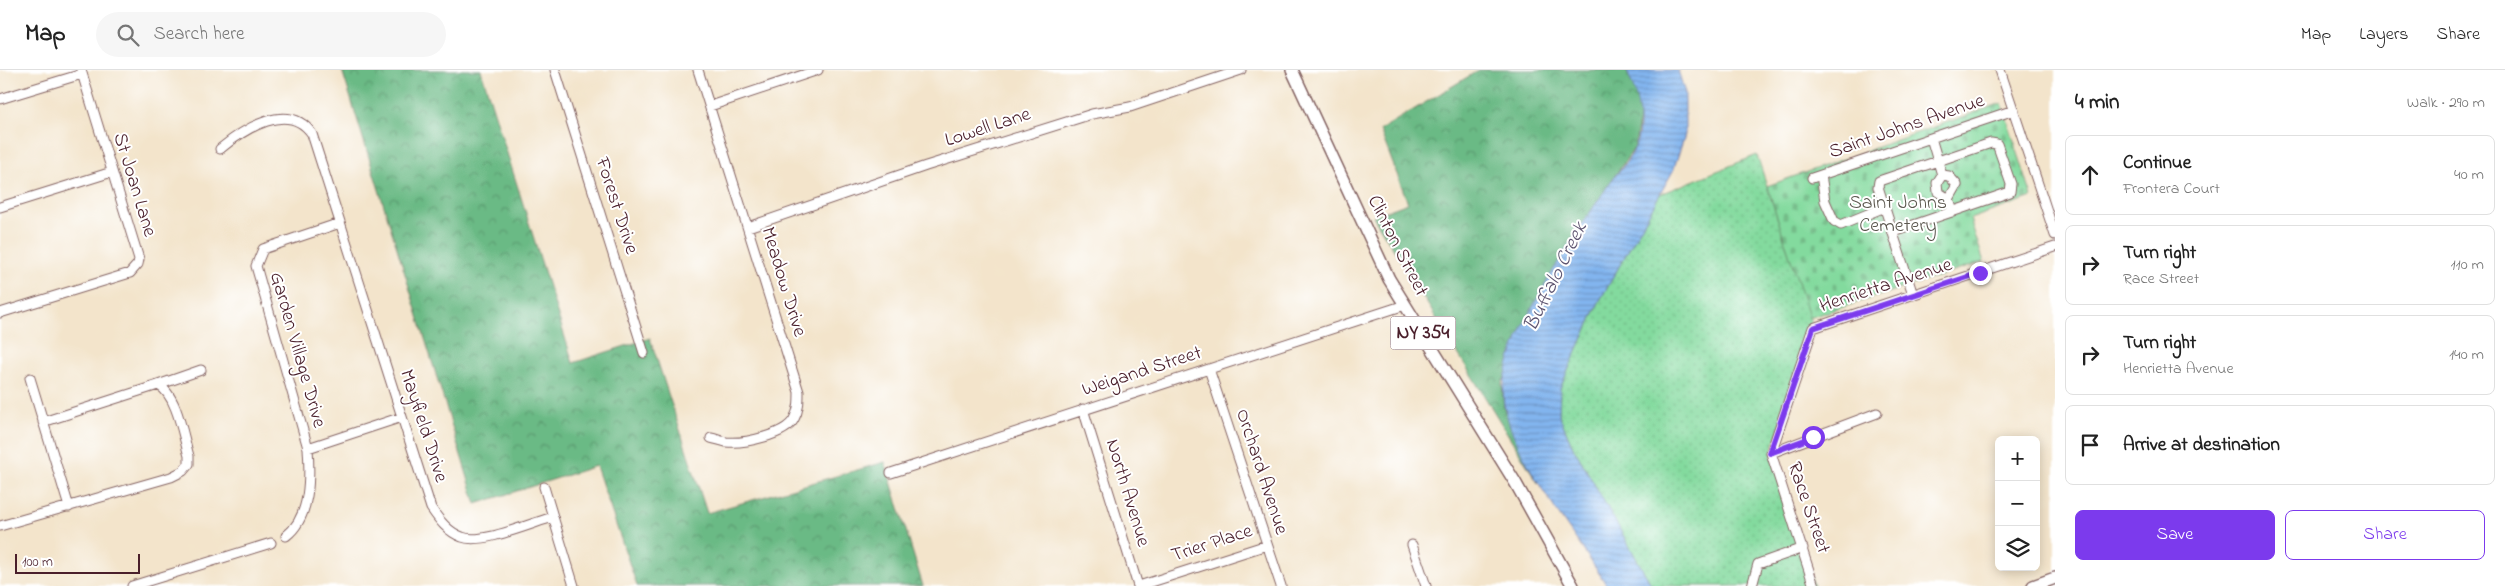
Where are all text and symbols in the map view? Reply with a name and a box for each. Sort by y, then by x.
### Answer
search box [96,12,446,57]
text: Map [25,17,66,52]
icon: search [114,21,142,49]
text: Search here [154,21,245,48]
text: Map [2301,22,2331,48]
text: Layers [2359,22,2409,48]
text: Share [2437,22,2480,48]
street label: Saint Johns Avenue [1825,87,1989,167]
text: 4 min [2075,88,2119,118]
text: Walk · 290 m [2407,91,2485,115]
street label: Lowell Lane [941,101,1035,155]
street label: St Joan Lane [104,129,164,241]
text: Continue [2123,150,2191,177]
street label: Forest Drive [586,153,645,258]
icon: ahead [2076,161,2104,189]
text: 40 m [2454,163,2484,187]
text: Frontera Court [2123,177,2220,201]
park label: Saint Johns Cemetery [1849,189,1947,241]
street label: Clinton Street [1359,190,1435,302]
water label: Buffalo Creek [1517,217,1596,337]
street label: Meadow Drive [753,224,813,341]
text: Turn right [2123,240,2196,267]
street label: Henrietta Avenue [1816,251,1956,321]
icon: right [2076,251,2104,279]
text: 110 m [2450,253,2484,277]
route end [1969,262,1992,285]
text: Race Street [2123,267,2199,291]
street label: Garden Village Drive [260,269,333,432]
road number: NY 354 [1390,317,1456,350]
text: Turn right [2123,330,2196,357]
street label: Weigand Street [1078,339,1206,406]
icon: right [2076,341,2104,369]
text: 140 m [2449,343,2484,367]
text: Henrietta Avenue [2123,357,2234,381]
street label: Mayfield Drive [391,366,455,486]
street label: Orchard Avenue [1227,405,1295,539]
route start [1802,426,1825,449]
icon: arrive [2076,431,2104,459]
text: Arrive at destination [2123,432,2280,459]
street label: North Avenue [1097,436,1157,550]
map controls [1995,436,2040,571]
button: + [1995,436,2040,481]
street label: Race Street [1779,458,1837,558]
button: − [1995,481,2040,526]
button: Save [2075,510,2275,560]
button: Share [2285,510,2485,560]
street label: Trier Place [1168,517,1256,571]
button: layers [1995,526,2040,571]
scale bar [15,551,140,574]
text: 100 m [22,552,53,573]

